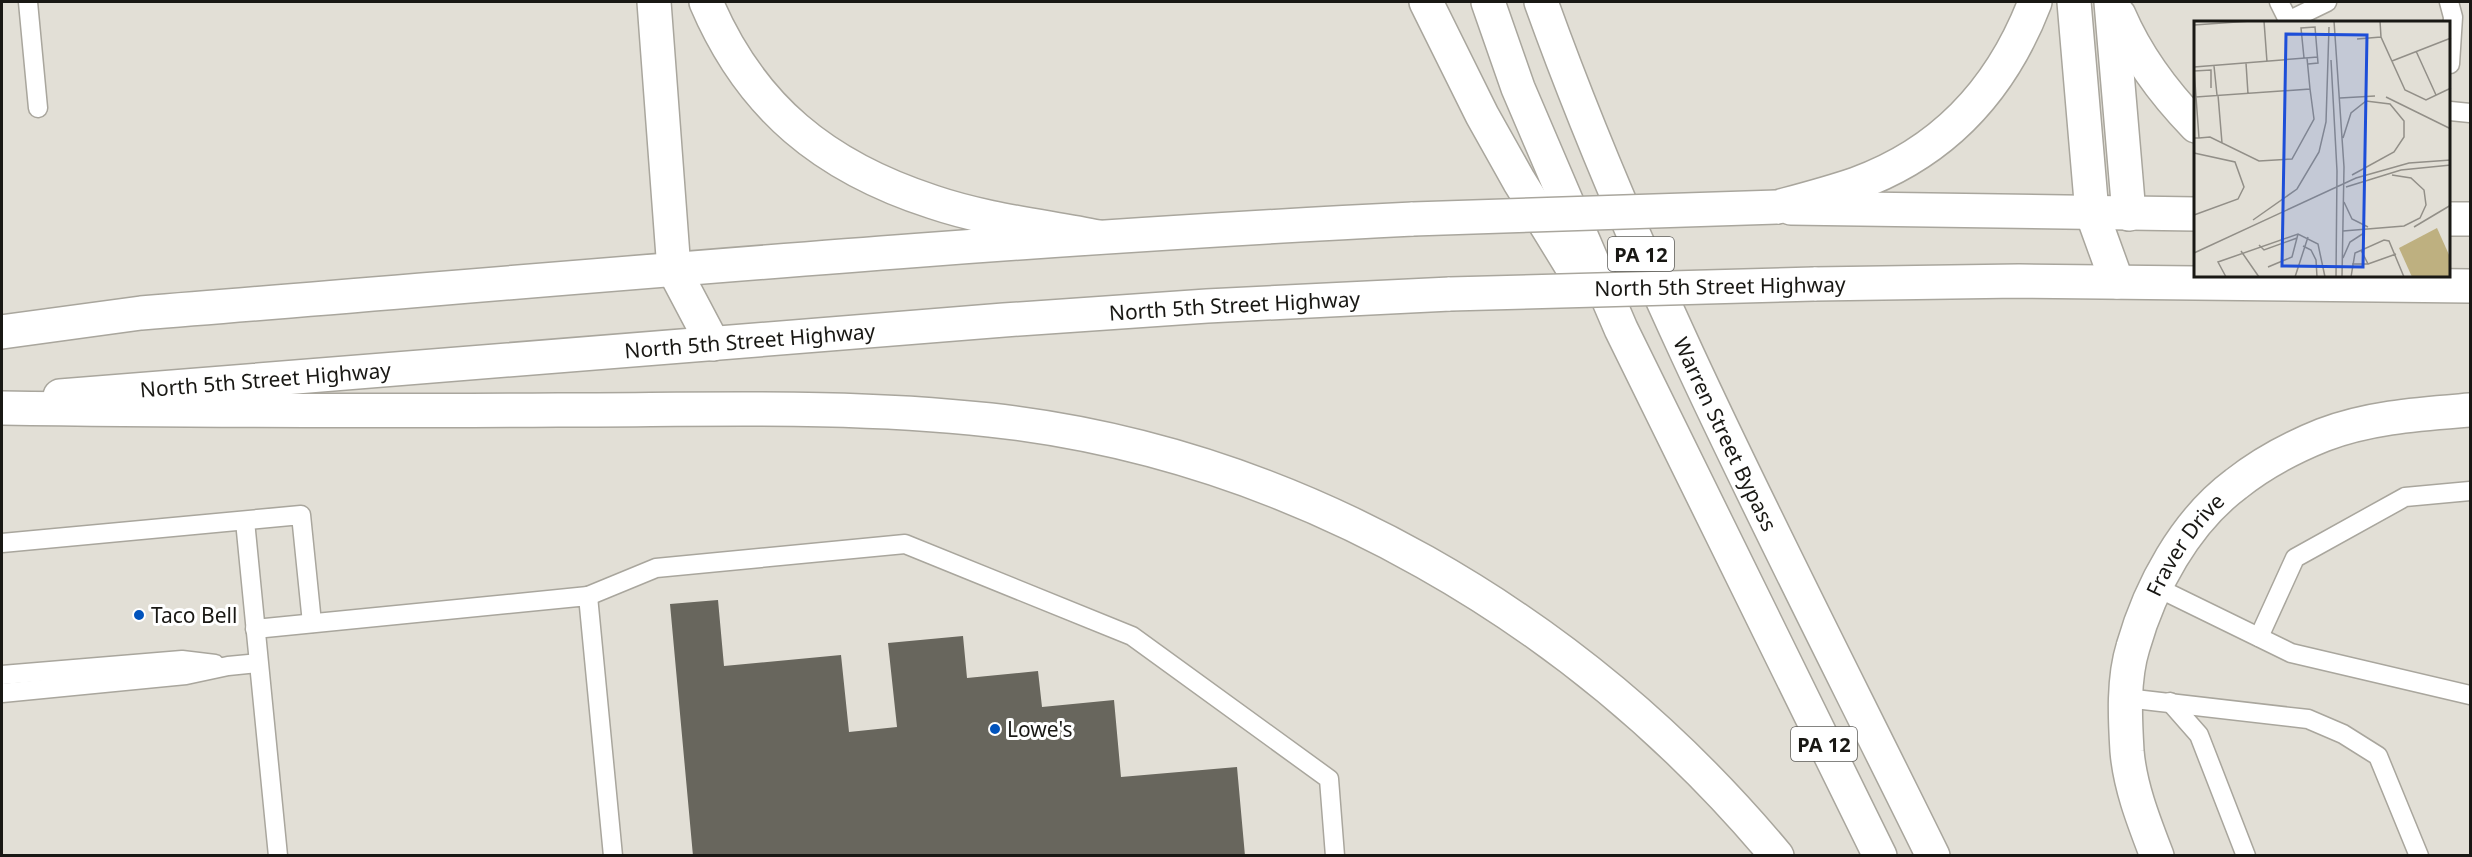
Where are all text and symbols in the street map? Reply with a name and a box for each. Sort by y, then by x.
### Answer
inset map [2194,21,2451,278]
road number: PA 12 [1608,237,1674,271]
street label: North 5th Street Highway [1594,270,1846,302]
street label: North 5th Street Highway [1108,284,1361,327]
street label: North 5th Street Highway [623,316,877,365]
street label: Warren Street Bypass [1667,333,1784,536]
street label: North 5th Street Highway [139,355,392,404]
street label: Fraver Drive [2139,487,2230,601]
place label: Taco Bell [151,601,237,629]
marker: Taco Bell [132,608,146,622]
place label: Lowe's [1007,715,1073,743]
marker: Lowe's [988,722,1002,736]
road number: PA 12 [1791,727,1857,761]

